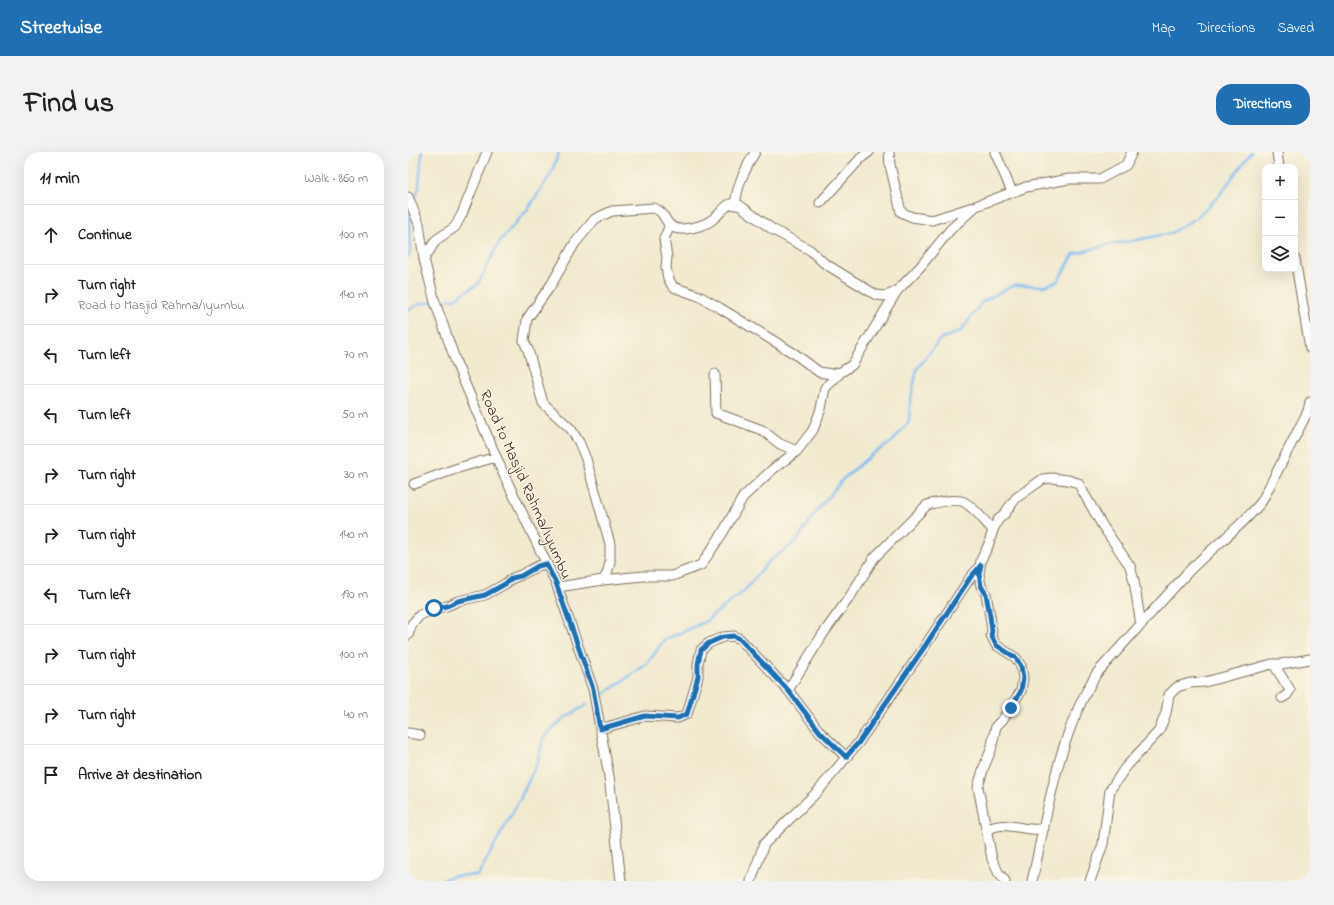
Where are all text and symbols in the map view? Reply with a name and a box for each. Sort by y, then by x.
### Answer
text: Streetwise [20,15,102,42]
text: Map [1152,18,1175,39]
text: Directions [1197,18,1255,39]
text: Saved [1277,18,1314,39]
text: Find us [24,84,114,125]
button: Directions [1216,84,1310,125]
map controls [1262,164,1298,272]
button: + [1262,164,1298,200]
text: 11 min [40,166,80,191]
text: Walk · 860 m [304,169,368,188]
button: − [1262,200,1298,236]
icon: ahead [40,224,62,246]
text: Continue [78,224,132,246]
text: 100 m [339,225,368,244]
button: layers [1262,236,1298,272]
text: Turn right [78,274,136,296]
icon: right [40,284,62,306]
text: 140 m [340,285,368,304]
text: Road to Masjid Rahma/Iyumbu [78,296,244,315]
icon: left [40,344,62,366]
text: Turn left [78,344,131,366]
text: 70 m [344,345,368,364]
street label: Road to Masjid Rahma/Iyumbu [473,386,578,583]
icon: left [40,404,62,426]
text: Turn left [78,404,131,426]
text: 50 m [342,405,368,424]
icon: right [40,464,62,486]
text: Turn right [78,464,136,486]
text: 30 m [344,465,368,484]
icon: right [40,524,62,546]
text: Turn right [78,524,136,546]
text: 140 m [340,525,368,544]
icon: left [40,584,62,606]
text: Turn left [78,584,131,606]
text: 190 m [341,585,368,604]
route start [425,599,443,617]
icon: right [40,644,62,666]
text: Turn right [78,644,136,666]
text: 100 m [339,645,368,664]
route end [1002,699,1020,717]
icon: right [40,704,62,726]
text: Turn right [78,704,136,726]
text: 40 m [344,705,368,724]
icon: arrive [40,764,62,786]
text: Arrive at destination [78,764,202,786]

